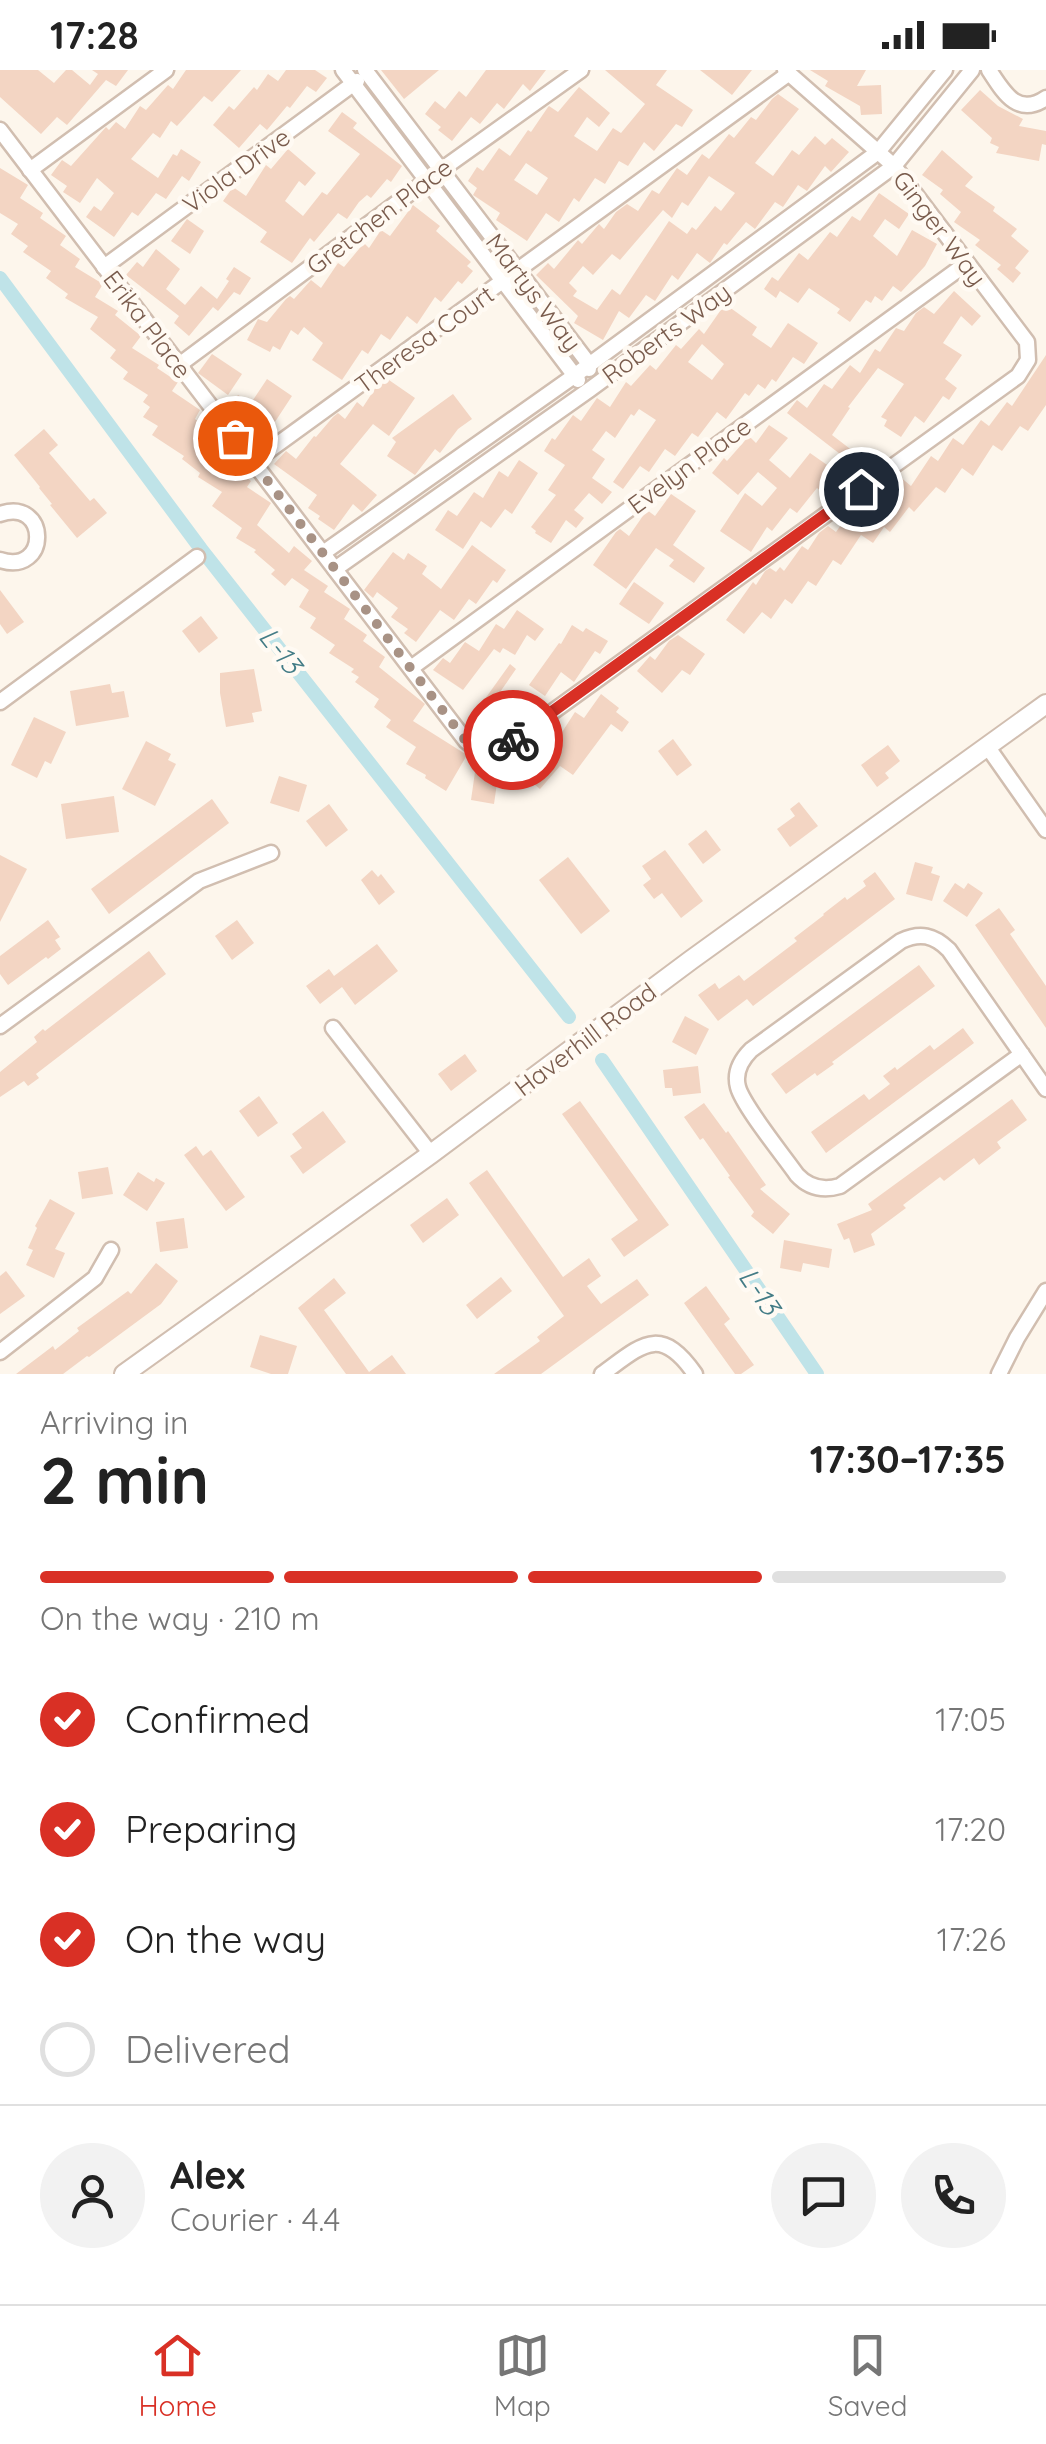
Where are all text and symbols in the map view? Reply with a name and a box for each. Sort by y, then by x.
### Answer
text: 17:28 [50,11,138,59]
street label: Viola Drive [176,121,296,219]
street label: Gretchen Place [300,151,458,281]
street label: Ginger Way [887,164,993,292]
street label: Martys Way [480,227,588,357]
street label: Erika Place [97,264,199,384]
street label: Roberts Way [596,276,736,390]
street label: Theresa Court [348,278,500,400]
pin [193,396,278,481]
street label: Evelyn Place [621,410,757,520]
icon: bag [208,411,263,466]
pin [819,447,904,532]
icon: home [834,462,889,517]
water label: L-13 [252,620,312,683]
courier [463,690,563,790]
icon: bike [486,713,541,768]
street label: Haverhill Road [508,976,662,1102]
water label: L-13 [732,1261,790,1324]
text: Arriving in [40,1402,189,1442]
text: 17:30–17:35 [810,1435,1006,1483]
text: 2 min [40,1439,209,1520]
text: On the way · 210 m [40,1598,320,1638]
icon: check [40,1692,95,1747]
text: Confirmed [125,1695,310,1743]
text: 17:05 [935,1699,1006,1739]
icon: check [40,1802,95,1857]
text: Preparing [125,1805,297,1853]
text: 17:20 [935,1809,1006,1849]
icon: check [40,1912,95,1967]
text: On the way [125,1915,326,1963]
text: 17:26 [937,1919,1006,1959]
text: Delivered [125,2025,291,2073]
button: person [40,2143,145,2248]
button: chat [771,2143,876,2248]
button: phone [901,2143,1006,2248]
text: Alex [170,2151,245,2199]
text: Courier · 4.4 [170,2199,340,2239]
tab: Home [138,2328,217,2423]
tab: Map [494,2328,551,2423]
tab: Saved [828,2328,908,2423]

